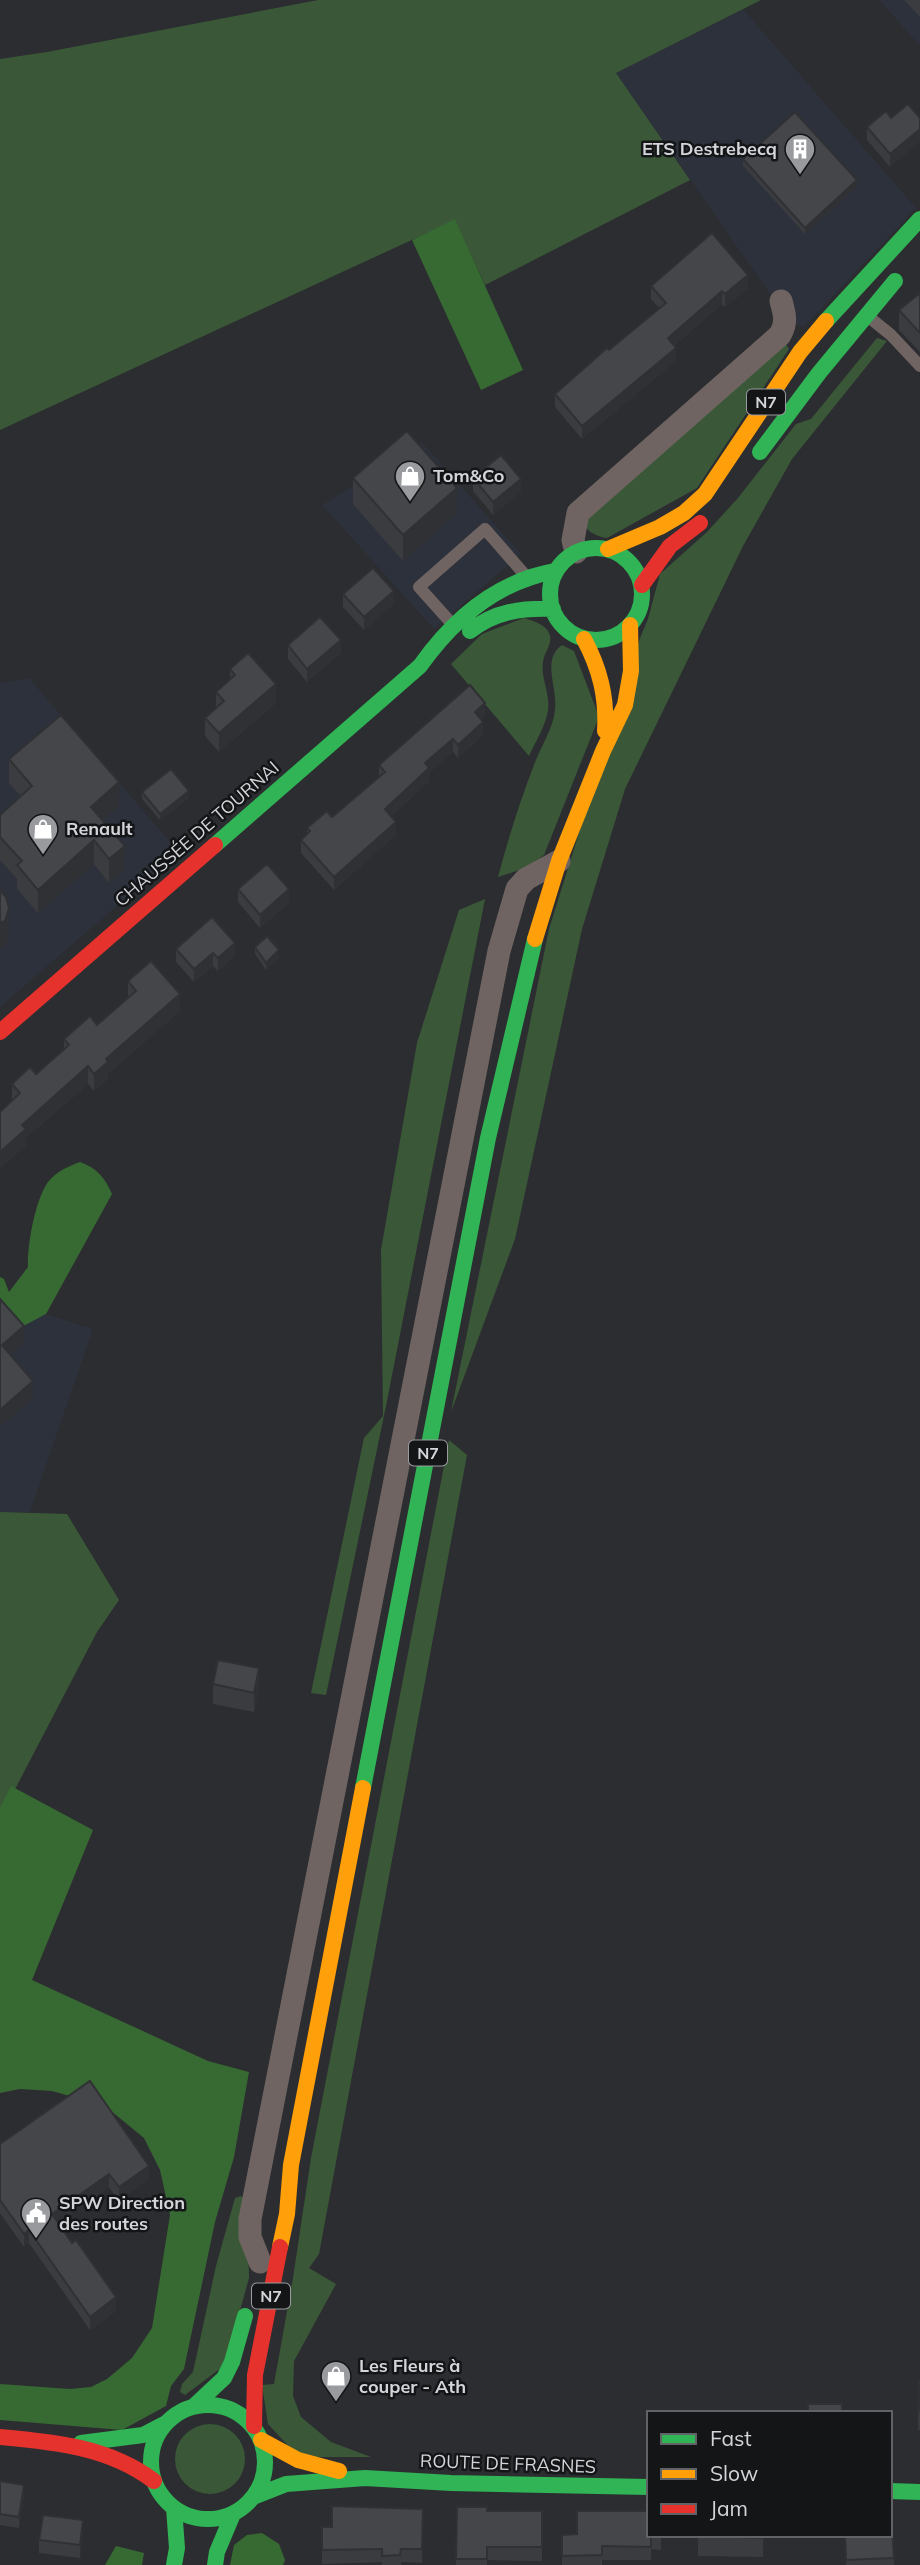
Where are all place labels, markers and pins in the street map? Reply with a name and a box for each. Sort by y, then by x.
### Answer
building icon: ETS Destrebecq [783,132,817,176]
place label: ETS Destrebecq [642,137,777,160]
shop icon: Tom&Co [393,459,427,503]
place label: Tom&Co [433,464,504,487]
shop icon: Renault [26,812,60,856]
place label: Renault [66,817,133,840]
place label: SPW Direction des routes [59,2191,185,2235]
public building icon: SPW Direction des routes [19,2196,53,2240]
place label: Les Fleurs à couper - Ath [359,2354,466,2398]
shop icon: Les Fleurs à couper - Ath [319,2359,353,2403]

